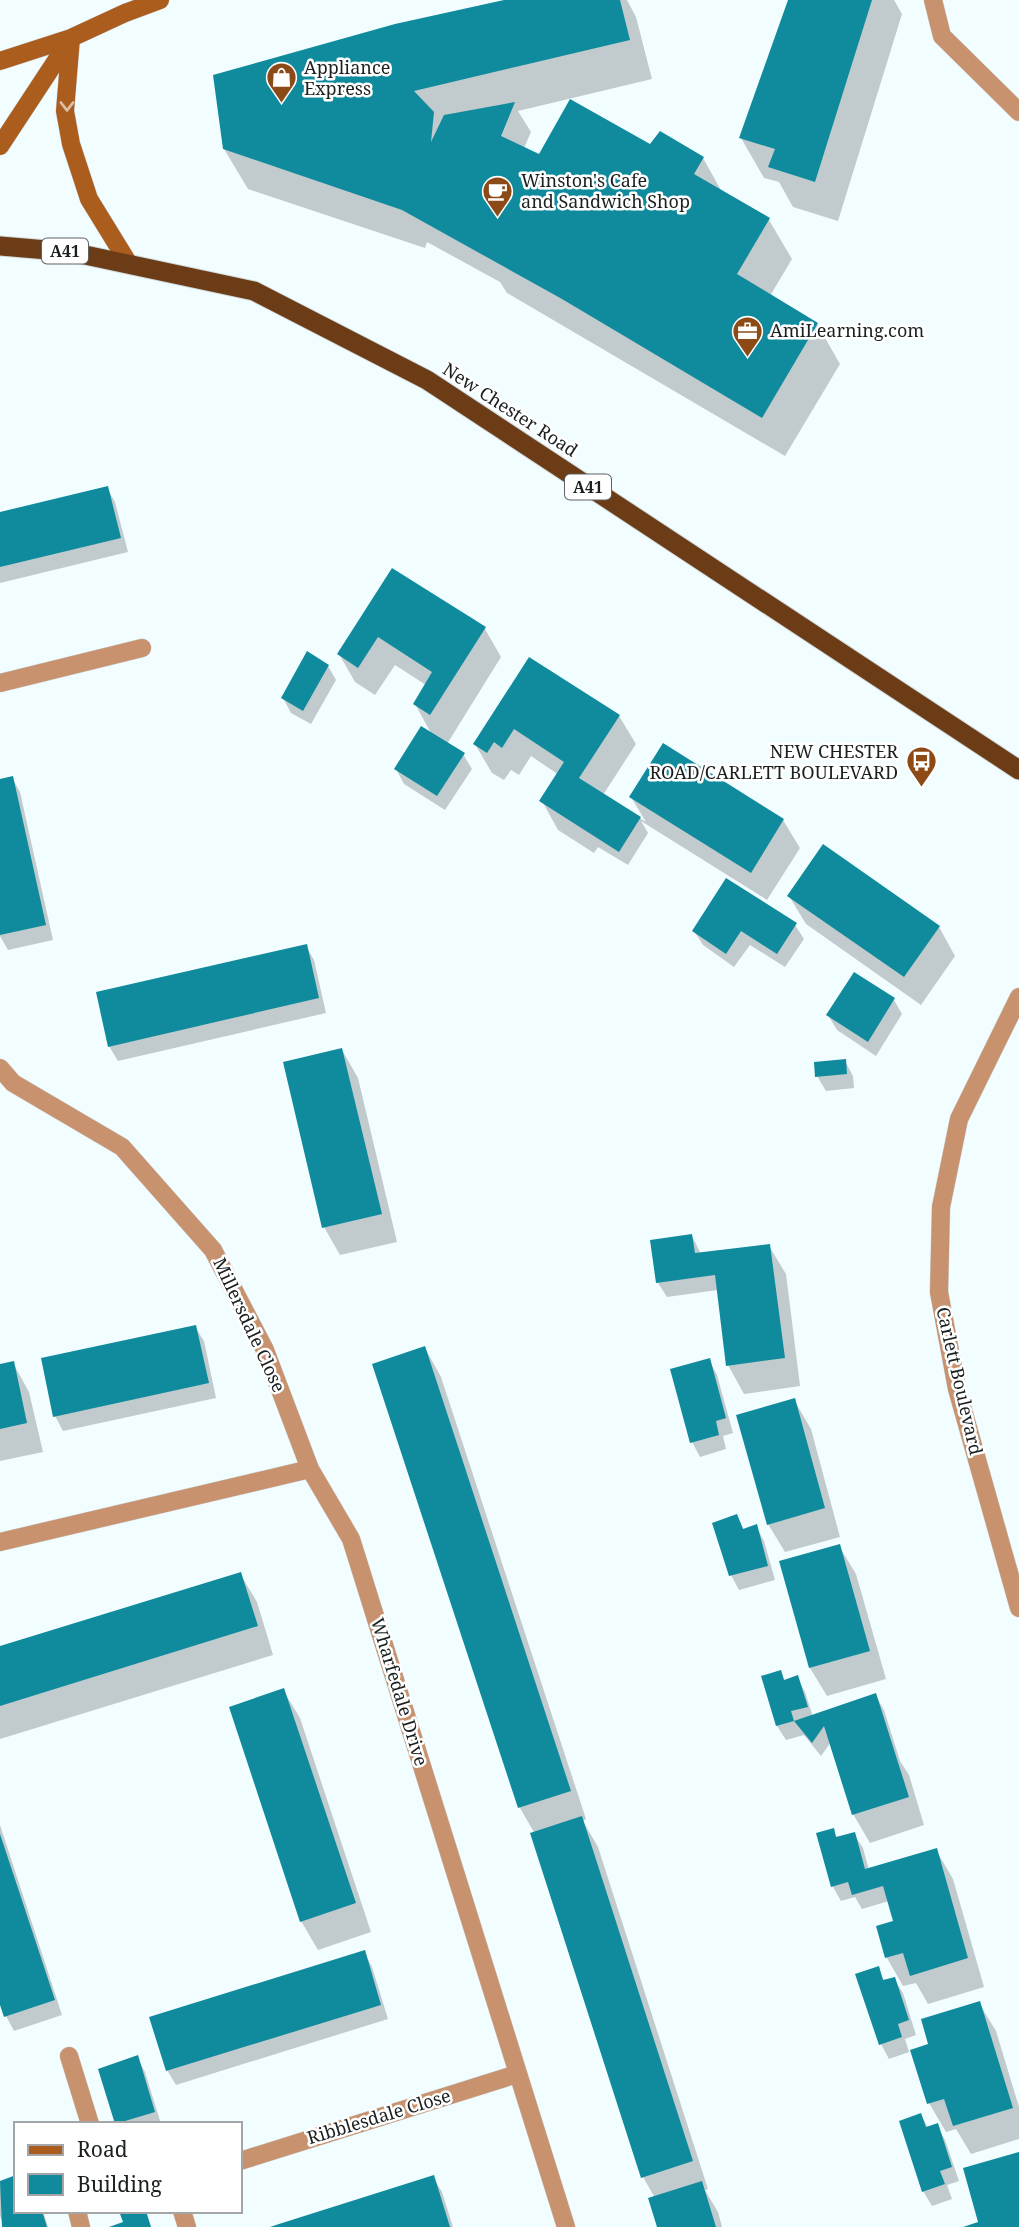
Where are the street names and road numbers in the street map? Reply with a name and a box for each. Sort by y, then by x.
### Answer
road number: A41 [42,238,88,264]
street label: New Chester Road [438,357,583,462]
road number: A41 [565,474,611,500]
street label: Millersdale Close [208,1253,292,1396]
street label: Carlett Boulevard [931,1304,989,1457]
street label: Wharfedale Drive [366,1615,434,1769]
street label: Ribblesdale Close [304,2083,453,2149]

